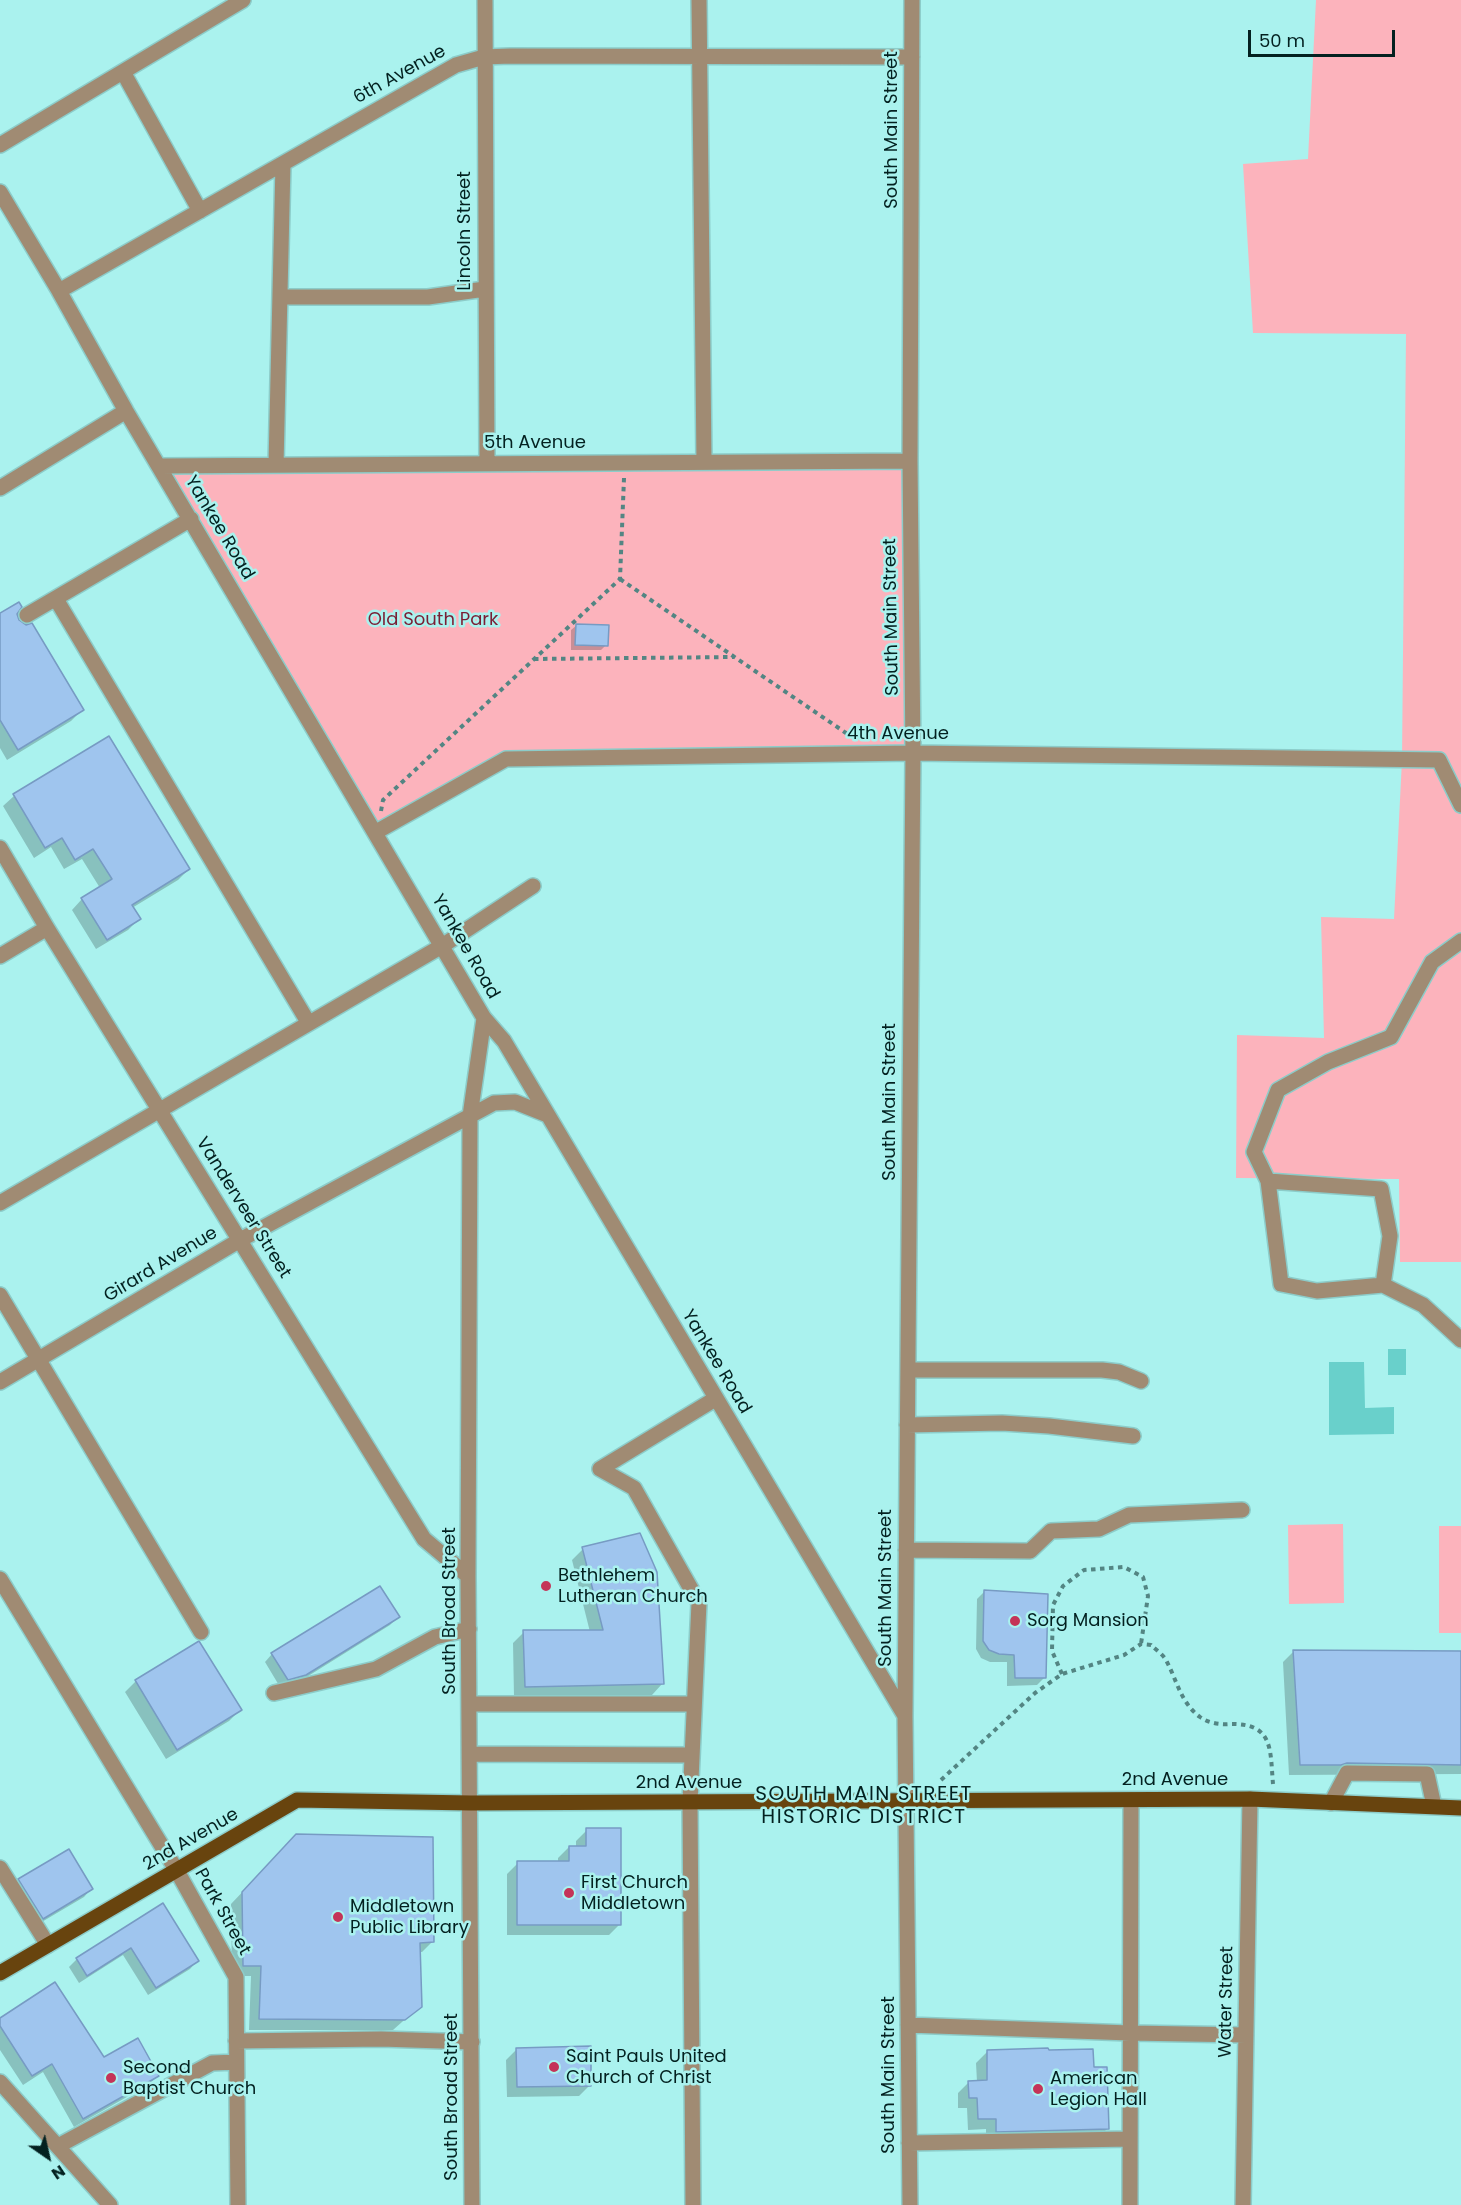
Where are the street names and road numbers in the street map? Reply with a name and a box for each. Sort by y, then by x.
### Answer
street label: 6th Avenue [350,41,450,109]
street label: South Main Street [881,51,903,209]
street label: Lincoln Street [454,171,476,291]
street label: 5th Avenue [484,432,586,454]
street label: Yankee Road [180,472,258,584]
street label: South Main Street [880,538,904,696]
street label: 4th Avenue [847,723,949,745]
street label: Yankee Road [426,891,504,1003]
street label: South Main Street [879,1023,901,1181]
street label: Vanderveer Street [191,1133,295,1283]
street label: Girard Avenue [100,1223,222,1307]
street label: Yankee Road [677,1306,755,1418]
street label: South Main Street [875,1509,897,1667]
street label: South Broad Street [439,1527,461,1695]
street label: 2nd Avenue [1122,1769,1228,1791]
street label: 2nd Avenue [636,1772,742,1794]
street label: 2nd Avenue [140,1804,242,1876]
street label: Park Street [189,1865,255,1959]
street label: Water Street [1215,1946,1239,2058]
street label: South Main Street [878,1996,900,2154]
street label: South Broad Street [441,2013,463,2181]

